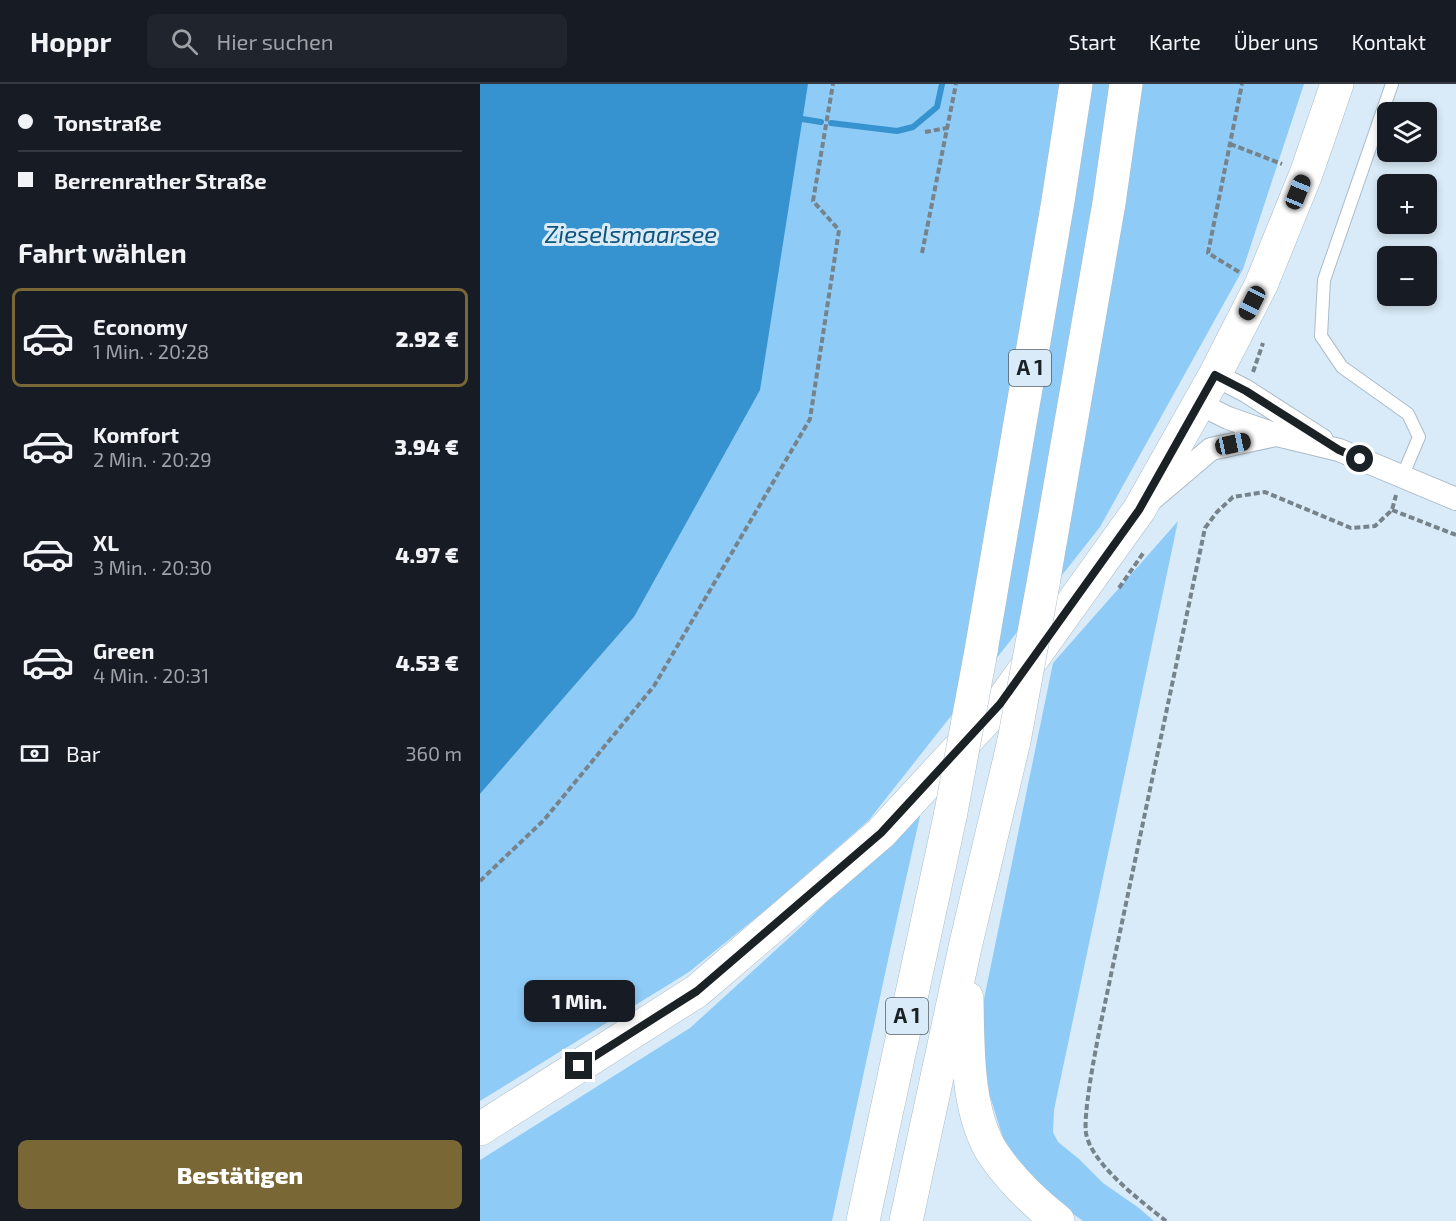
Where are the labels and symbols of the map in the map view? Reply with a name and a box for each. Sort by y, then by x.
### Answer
car [1283,172,1313,212]
water label: Zieselsmaarsee [545,219,717,248]
car [1236,283,1268,323]
road number: A 1 [1009,350,1051,386]
car [1214,431,1252,457]
route start [1346,445,1373,472]
callout: 1 Min. [524,979,634,1021]
road number: A 1 [886,998,928,1034]
route end [565,1052,592,1079]

